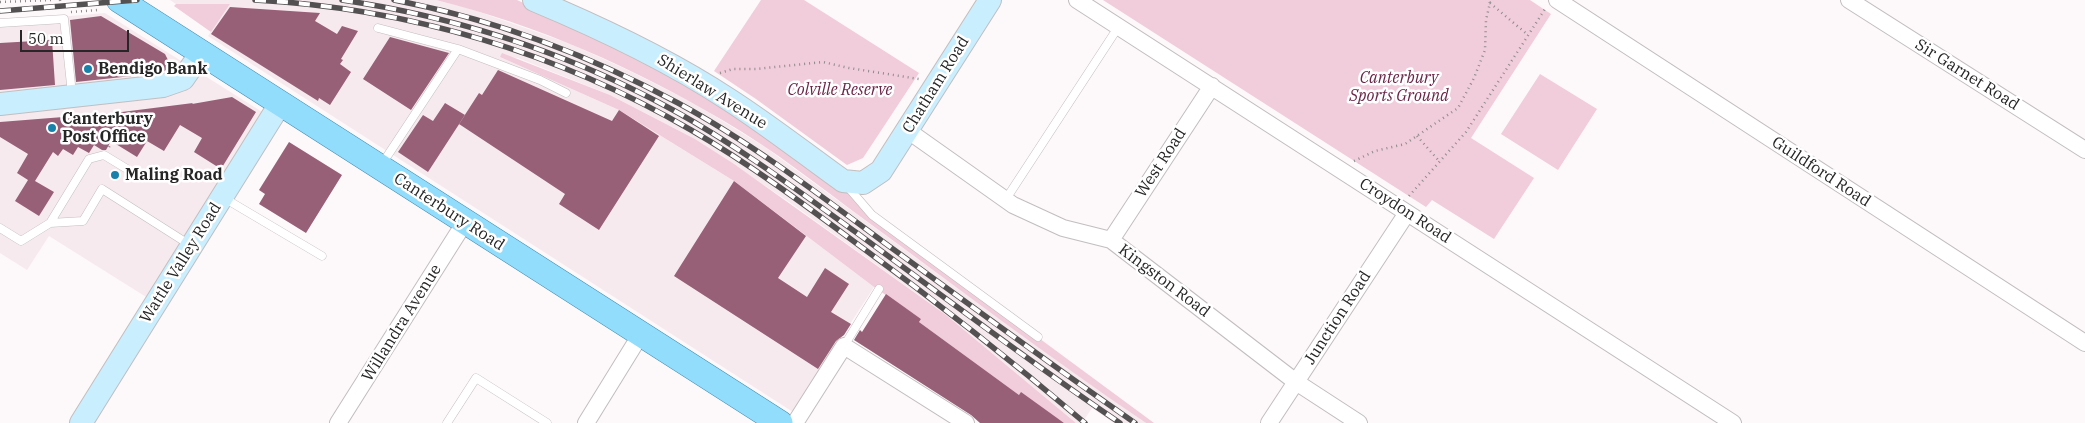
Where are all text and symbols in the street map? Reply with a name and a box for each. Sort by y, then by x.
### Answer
scale bar [22,20,131,52]
text: 50 m [28,29,64,48]
street label: Chatham Road [899,33,973,137]
street label: Sir Garnet Road [1911,35,2023,115]
street label: Shierlaw Avenue [654,51,770,133]
place label: Bendigo Bank [98,59,207,79]
marker: Bendigo Bank [82,63,94,75]
park label: Canterbury Sports Ground [1349,68,1449,106]
park label: Colville Reserve [788,80,892,100]
place label: Canterbury Post Office [62,109,153,147]
marker: Canterbury Post Office [46,122,58,134]
street label: West Road [1132,125,1190,201]
street label: Guildford Road [1768,133,1874,211]
place label: Maling Road [125,165,223,185]
marker: Maling Road [109,169,121,181]
street label: Canterbury Road [390,169,508,255]
street label: Croydon Road [1356,174,1454,248]
street label: Wattle Valley Road [136,199,226,327]
street label: Kingston Road [1114,240,1214,322]
street label: Willandra Avenue [358,261,446,385]
street label: Junction Road [1301,268,1375,368]

